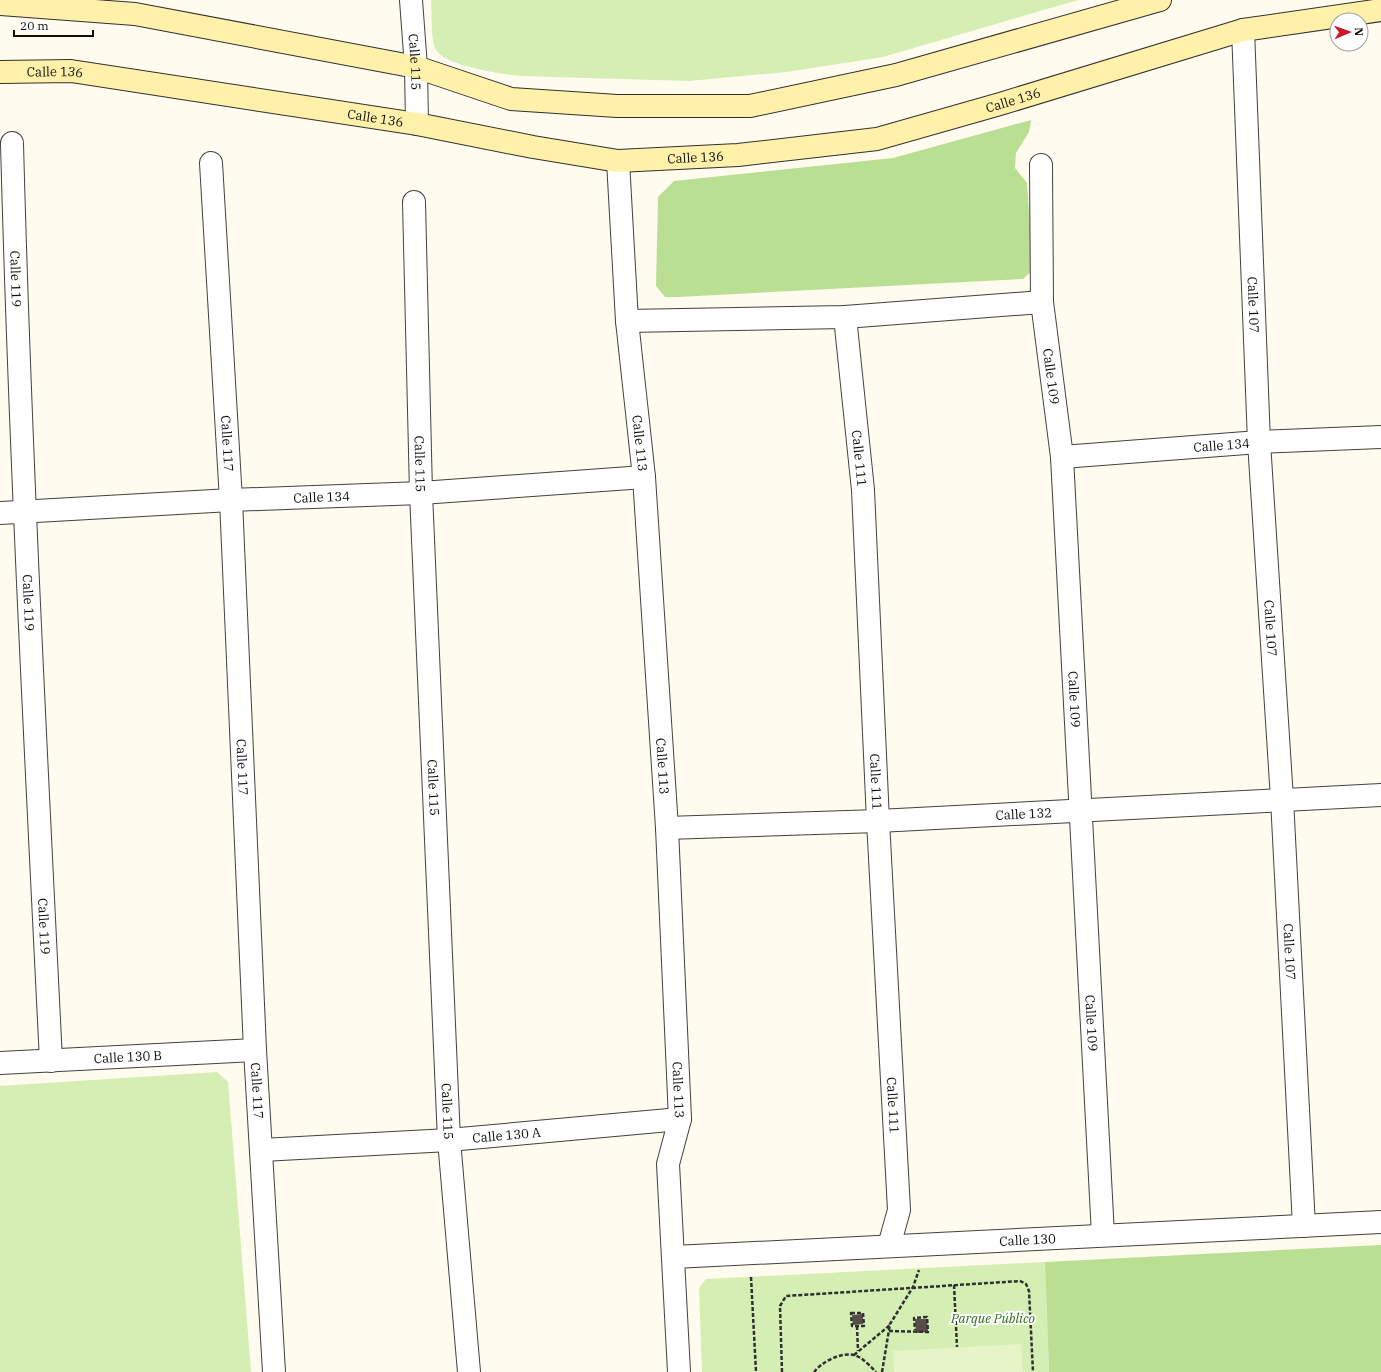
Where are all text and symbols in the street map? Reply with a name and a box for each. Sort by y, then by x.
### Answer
scale bar [14,12,93,38]
north arrow [1329,12,1369,52]
text: 20 m [20,18,49,33]
text: N [1352,27,1366,37]
street label: Calle 115 [405,33,424,90]
street label: Calle 136 [27,63,84,82]
street label: Calle 136 [984,84,1043,117]
street label: Calle 136 [346,105,405,131]
street label: Calle 136 [667,148,724,168]
street label: Calle 119 [6,250,25,308]
street label: Calle 107 [1244,276,1263,333]
street label: Calle 109 [1039,347,1063,406]
street label: Calle 113 [628,414,651,472]
street label: Calle 117 [217,415,237,472]
street label: Calle 111 [848,429,871,487]
street label: Calle 115 [411,435,429,492]
street label: Calle 134 [1193,435,1251,456]
street label: Calle 134 [293,488,350,507]
street label: Calle 119 [19,574,38,631]
street label: Calle 107 [1260,600,1281,657]
street label: Calle 109 [1064,671,1084,728]
street label: Calle 113 [652,737,673,795]
street label: Calle 117 [232,738,252,796]
street label: Calle 111 [866,753,885,810]
street label: Calle 115 [424,759,443,816]
street label: Calle 132 [995,804,1052,824]
street label: Calle 119 [34,898,54,955]
street label: Calle 107 [1279,923,1299,981]
street label: Calle 109 [1081,994,1101,1052]
street label: Calle 130 B [93,1047,162,1067]
street label: Calle 113 [668,1061,688,1119]
street label: Calle 117 [247,1062,267,1120]
street label: Calle 111 [883,1077,903,1134]
street label: Calle 115 [438,1083,457,1140]
street label: Calle 130 A [472,1124,542,1147]
street label: Calle 130 [999,1230,1057,1250]
park label: Parque Público [950,1310,1035,1327]

